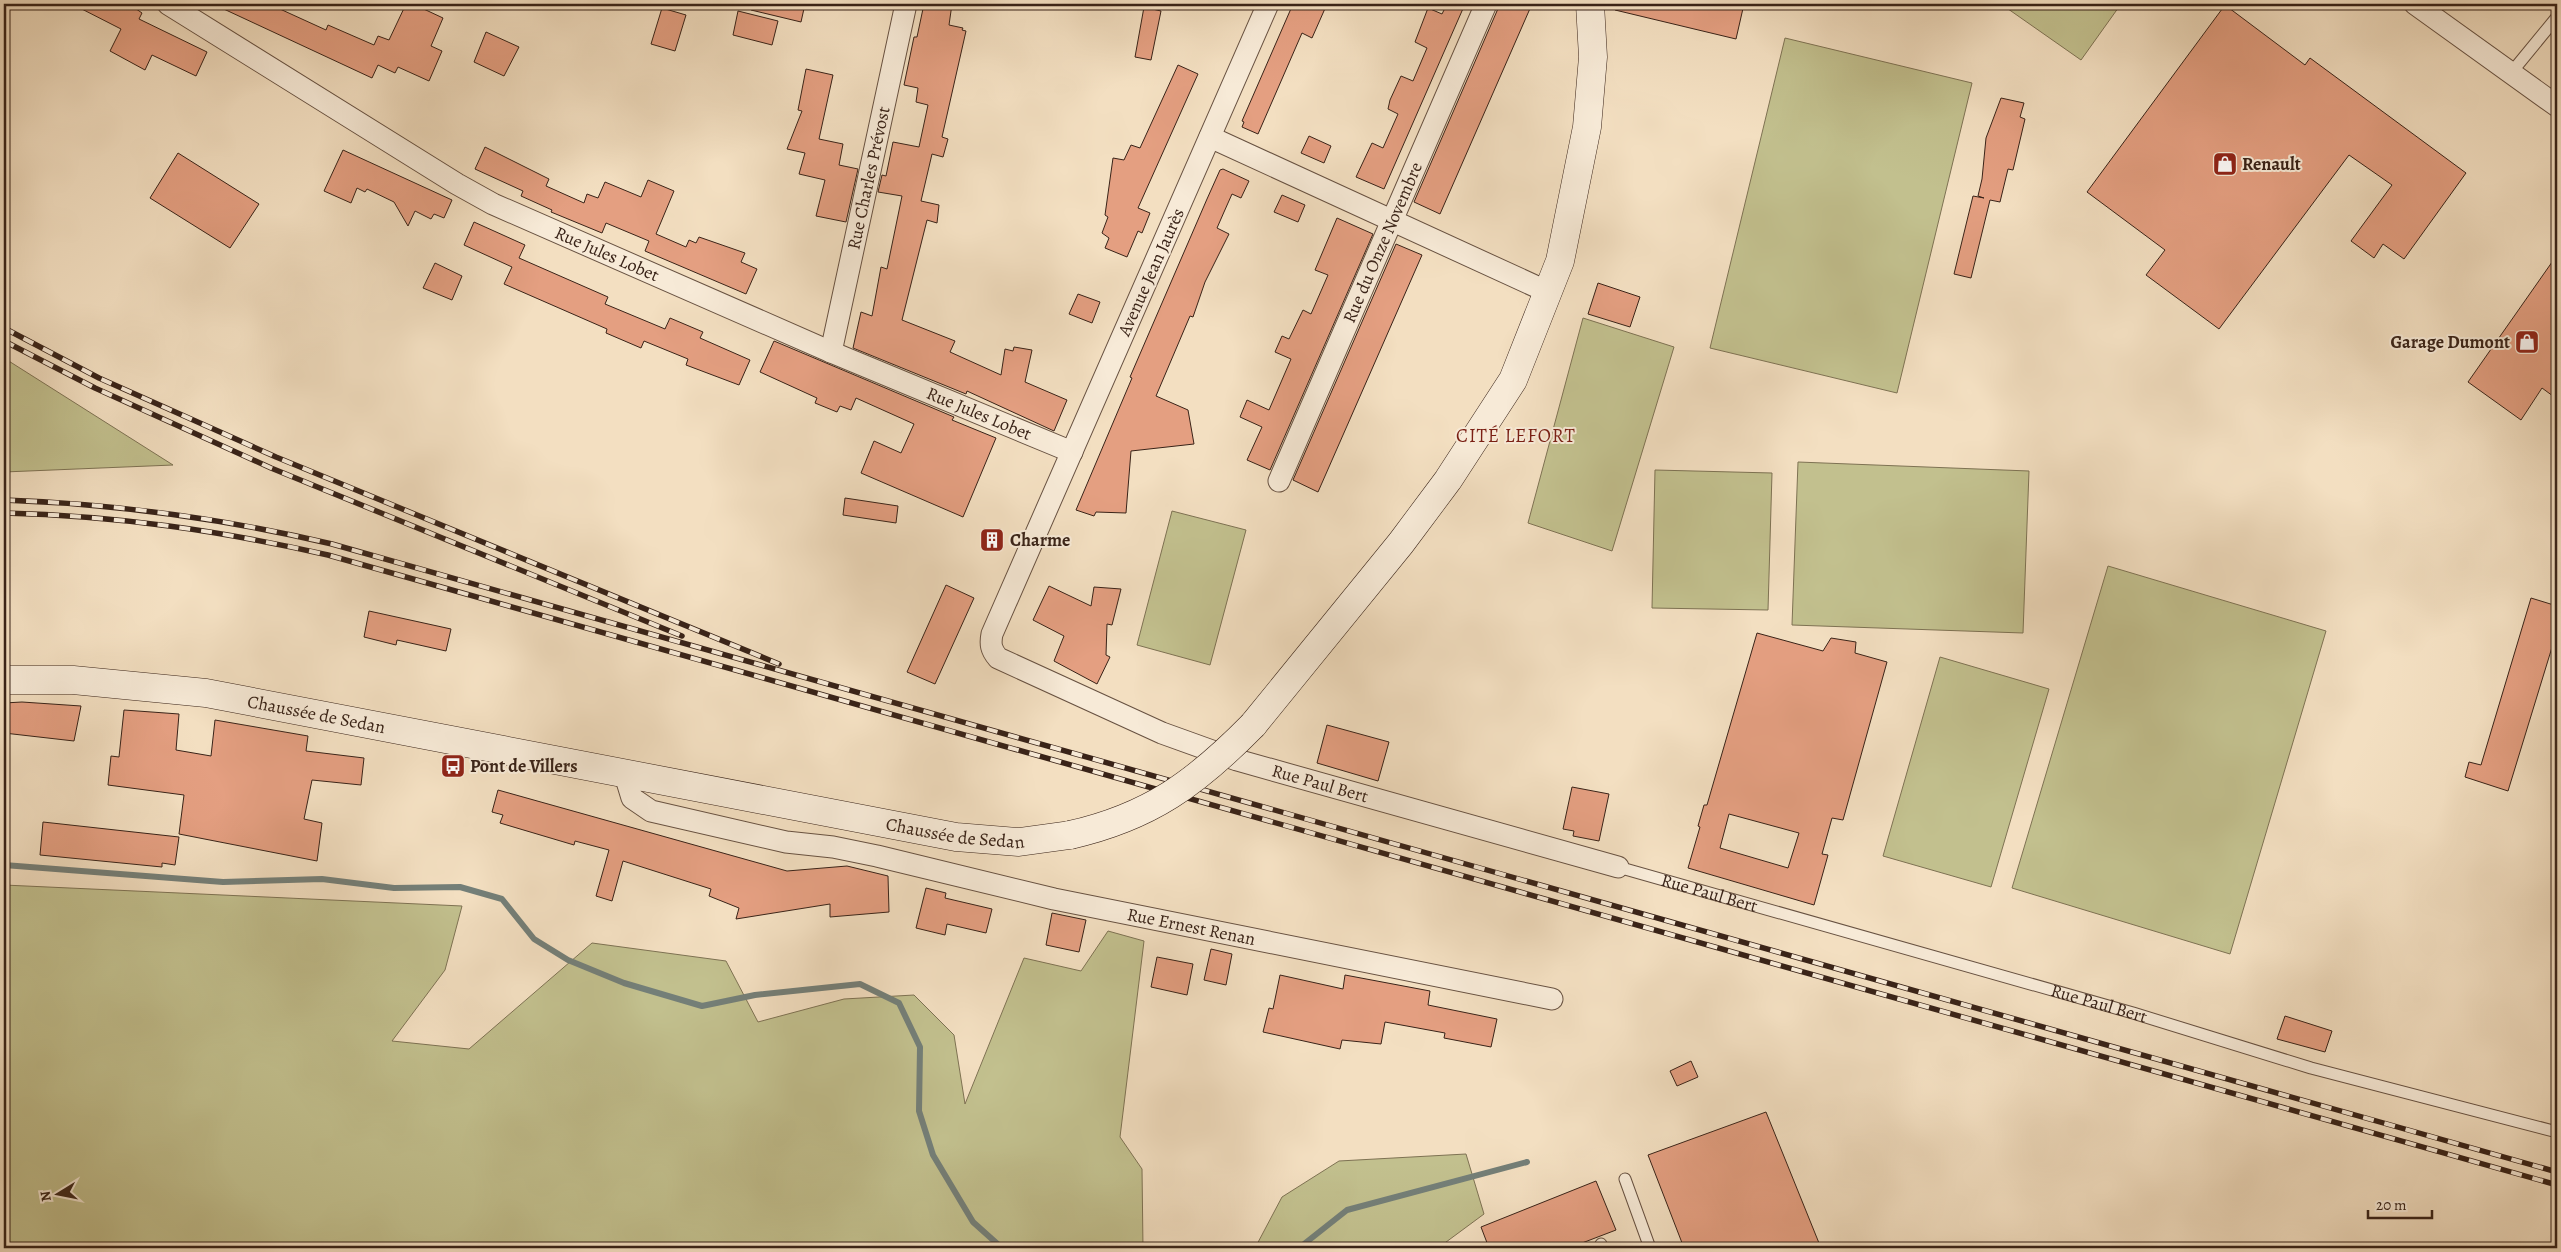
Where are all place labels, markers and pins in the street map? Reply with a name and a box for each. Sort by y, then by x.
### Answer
shop icon: Renault [2212,151,2238,177]
place label: Renault [2242,152,2301,176]
shop icon: Garage Dumont [2514,329,2540,355]
place label: Garage Dumont [2390,330,2510,354]
building icon: Charme [979,527,1005,553]
place label: Charme [1010,528,1070,552]
bus stop icon: Pont de Villers [440,753,466,779]
place label: Pont de Villers [470,754,578,778]

